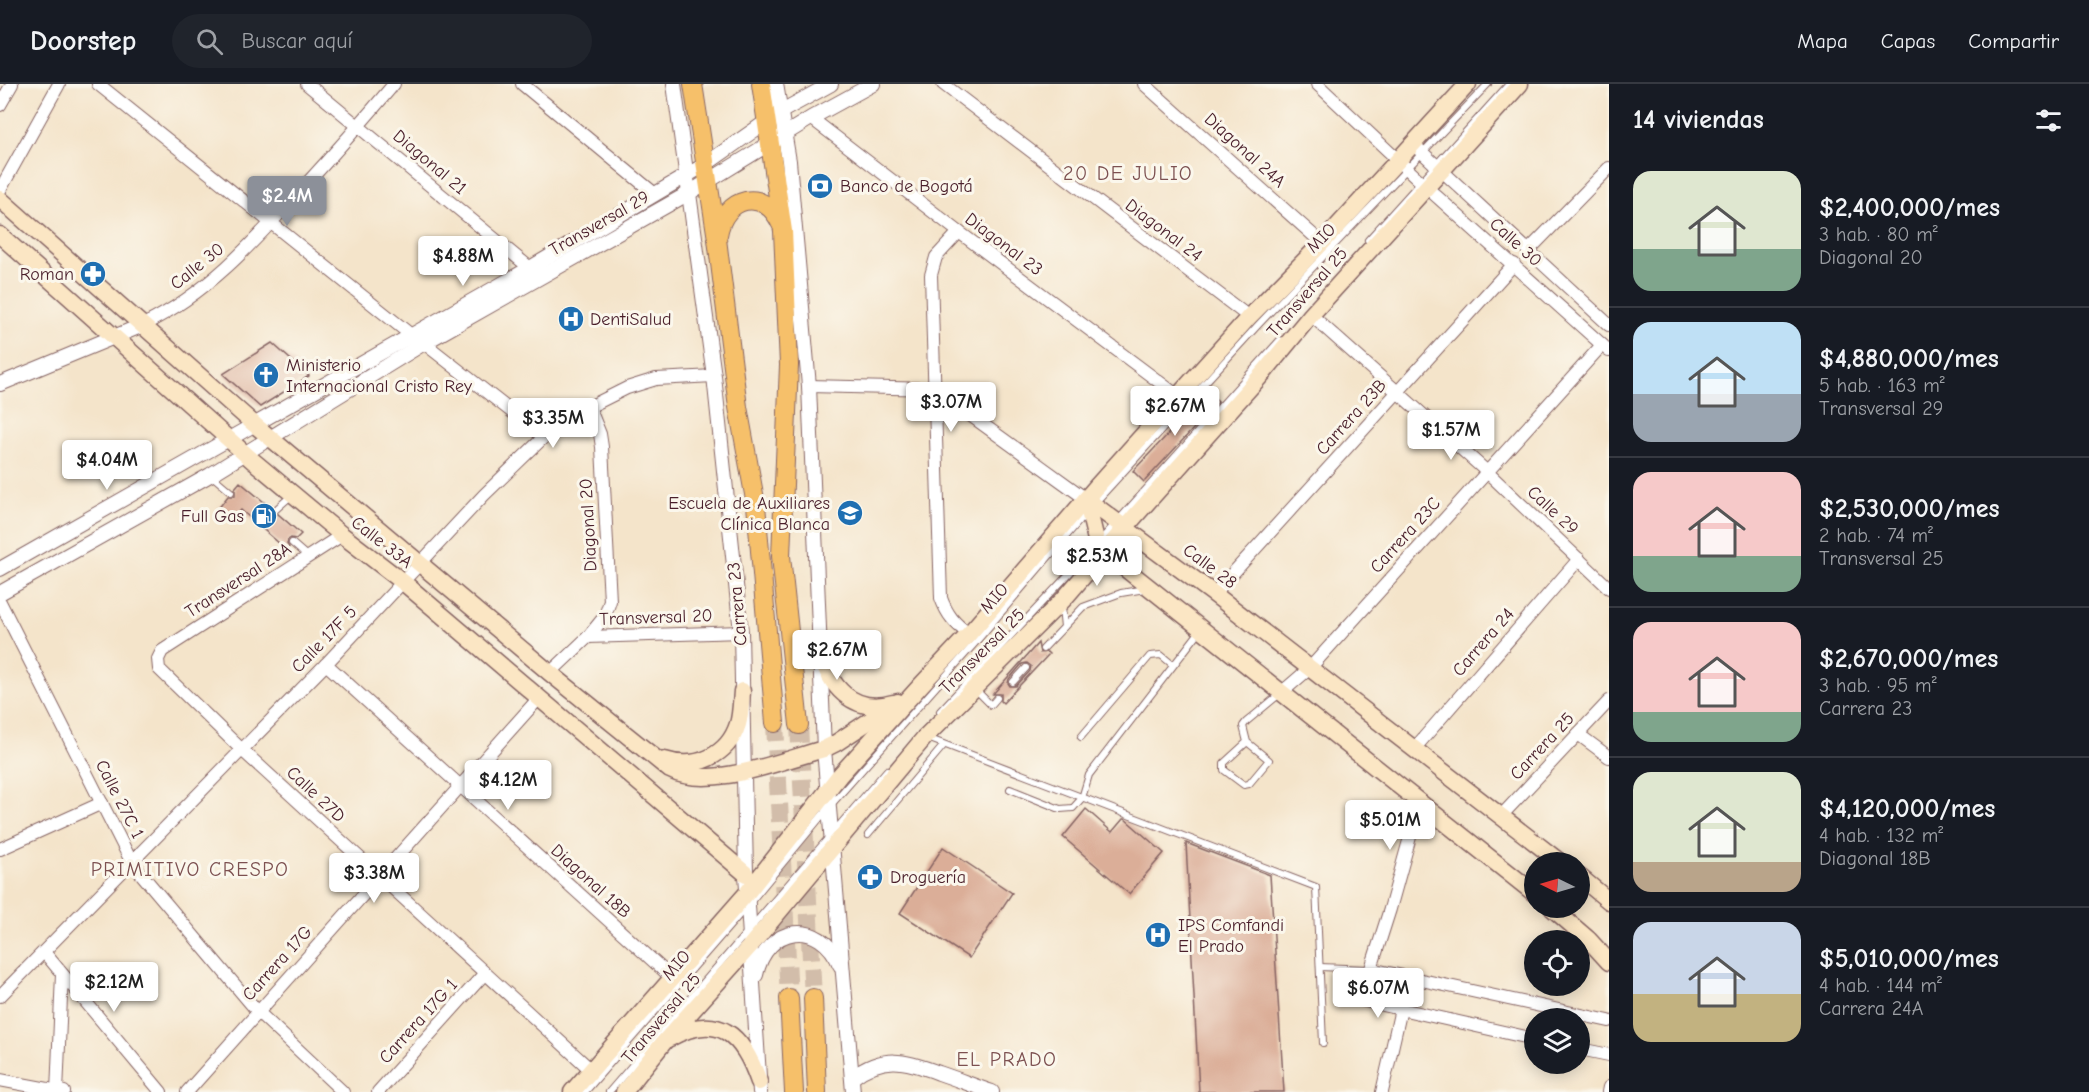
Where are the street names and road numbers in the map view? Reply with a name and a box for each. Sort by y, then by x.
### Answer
street label: Diagonal 24A [1200,109,1289,192]
street label: Diagonal 21 [389,126,471,199]
street label: Transversal 29 [546,186,653,261]
street label: Diagonal 24 [1121,195,1206,266]
street label: Diagonal 23 [961,208,1047,280]
street label: Calle 30 [1485,213,1546,271]
street label: MIO [1302,219,1340,258]
street label: Calle 30 [166,238,229,294]
street label: Transversal 25 [1263,243,1352,342]
street label: Carrera 23B [1312,375,1391,460]
street label: Diagonal 20 [576,478,601,572]
street label: Calle 29 [1523,481,1583,539]
street label: Carrera 23C [1366,493,1445,578]
street label: Calle 33A [347,512,417,573]
street label: Transversal 28A [181,538,295,622]
street label: Calle 28 [1179,539,1241,593]
street label: Carrera 23 [723,561,752,647]
street label: MIO [976,579,1013,618]
street label: Calle 17F 5 [287,601,361,677]
street label: Transversal 25 [935,604,1029,698]
street label: Carrera 24 [1448,604,1519,681]
street label: Transversal 20 [599,605,713,630]
street label: Carrera 25 [1506,708,1579,784]
street label: Calle 27C 1 [91,756,148,842]
street label: Calle 27D [282,762,349,827]
street label: Diagonal 18B [546,840,635,923]
street label: Carrera 17G [238,921,317,1005]
street label: MIO [658,946,695,985]
street label: Transversal 25 [617,969,705,1068]
street label: Carrera 17G 1 [375,975,462,1068]

